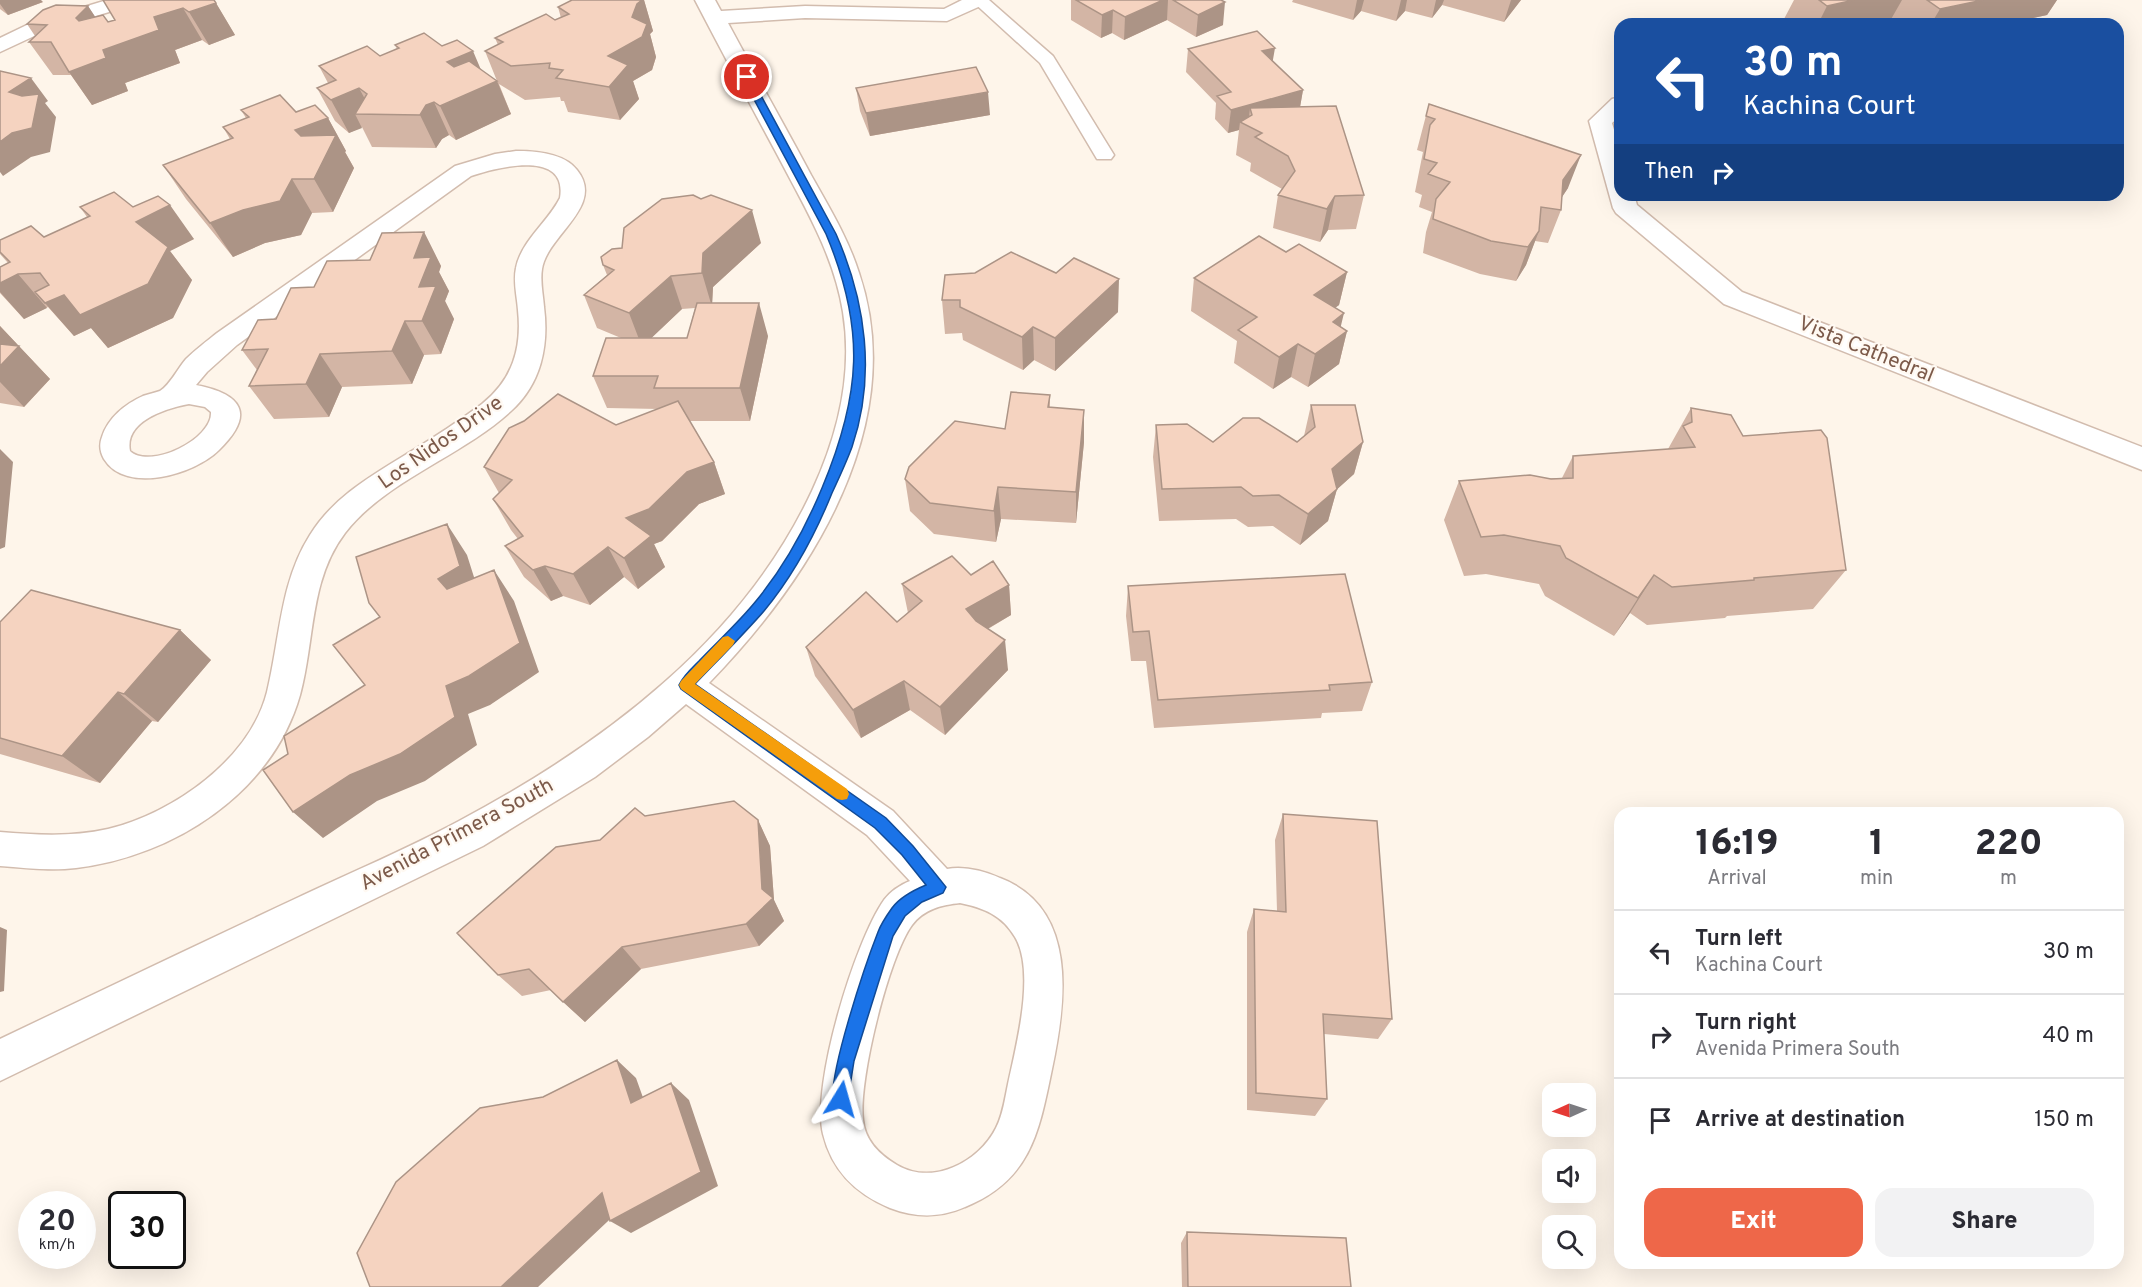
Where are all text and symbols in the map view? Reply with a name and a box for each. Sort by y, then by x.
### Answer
text: 30 m [1743,38,1842,91]
icon: left [1644,42,1722,120]
pin [721,51,772,102]
icon: arrive [730,60,763,93]
text: Kachina Court [1743,90,1916,124]
icon: right [1706,156,1739,189]
text: Then [1644,159,1694,186]
street label: Vista Cathedral [1794,310,1938,390]
street label: Los Nidos Drive [373,390,509,496]
street label: Avenida Primera South [356,773,558,897]
text: 16:19 [1695,822,1779,868]
text: 1 [1869,822,1884,868]
text: 220 [1975,822,2043,868]
text: Arrival [1707,866,1767,892]
text: min [1860,866,1893,892]
text: m [2000,866,2017,892]
text: Turn left [1695,926,1783,953]
icon: left [1644,936,1677,969]
text: 30 m [2043,939,2094,966]
text: Kachina Court [1695,953,1823,979]
text: Turn right [1695,1010,1797,1037]
icon: right [1644,1020,1677,1053]
text: 40 m [2042,1023,2094,1050]
text: Avenida Primera South [1695,1037,1900,1063]
position arrow [809,1067,873,1131]
north arrow [1542,1083,1596,1137]
map controls [1542,1083,1596,1269]
icon: arrive [1644,1104,1677,1137]
text: Arrive at destination [1695,1107,1905,1134]
text: 150 m [2034,1107,2094,1134]
button: sound [1542,1149,1596,1203]
button: Exit [1644,1188,1863,1257]
button: Share [1875,1188,2094,1257]
speed limit sign: 30 [108,1191,186,1269]
text: 20 [38,1204,76,1241]
button: search [1542,1215,1596,1269]
text: km/h [39,1236,75,1255]

